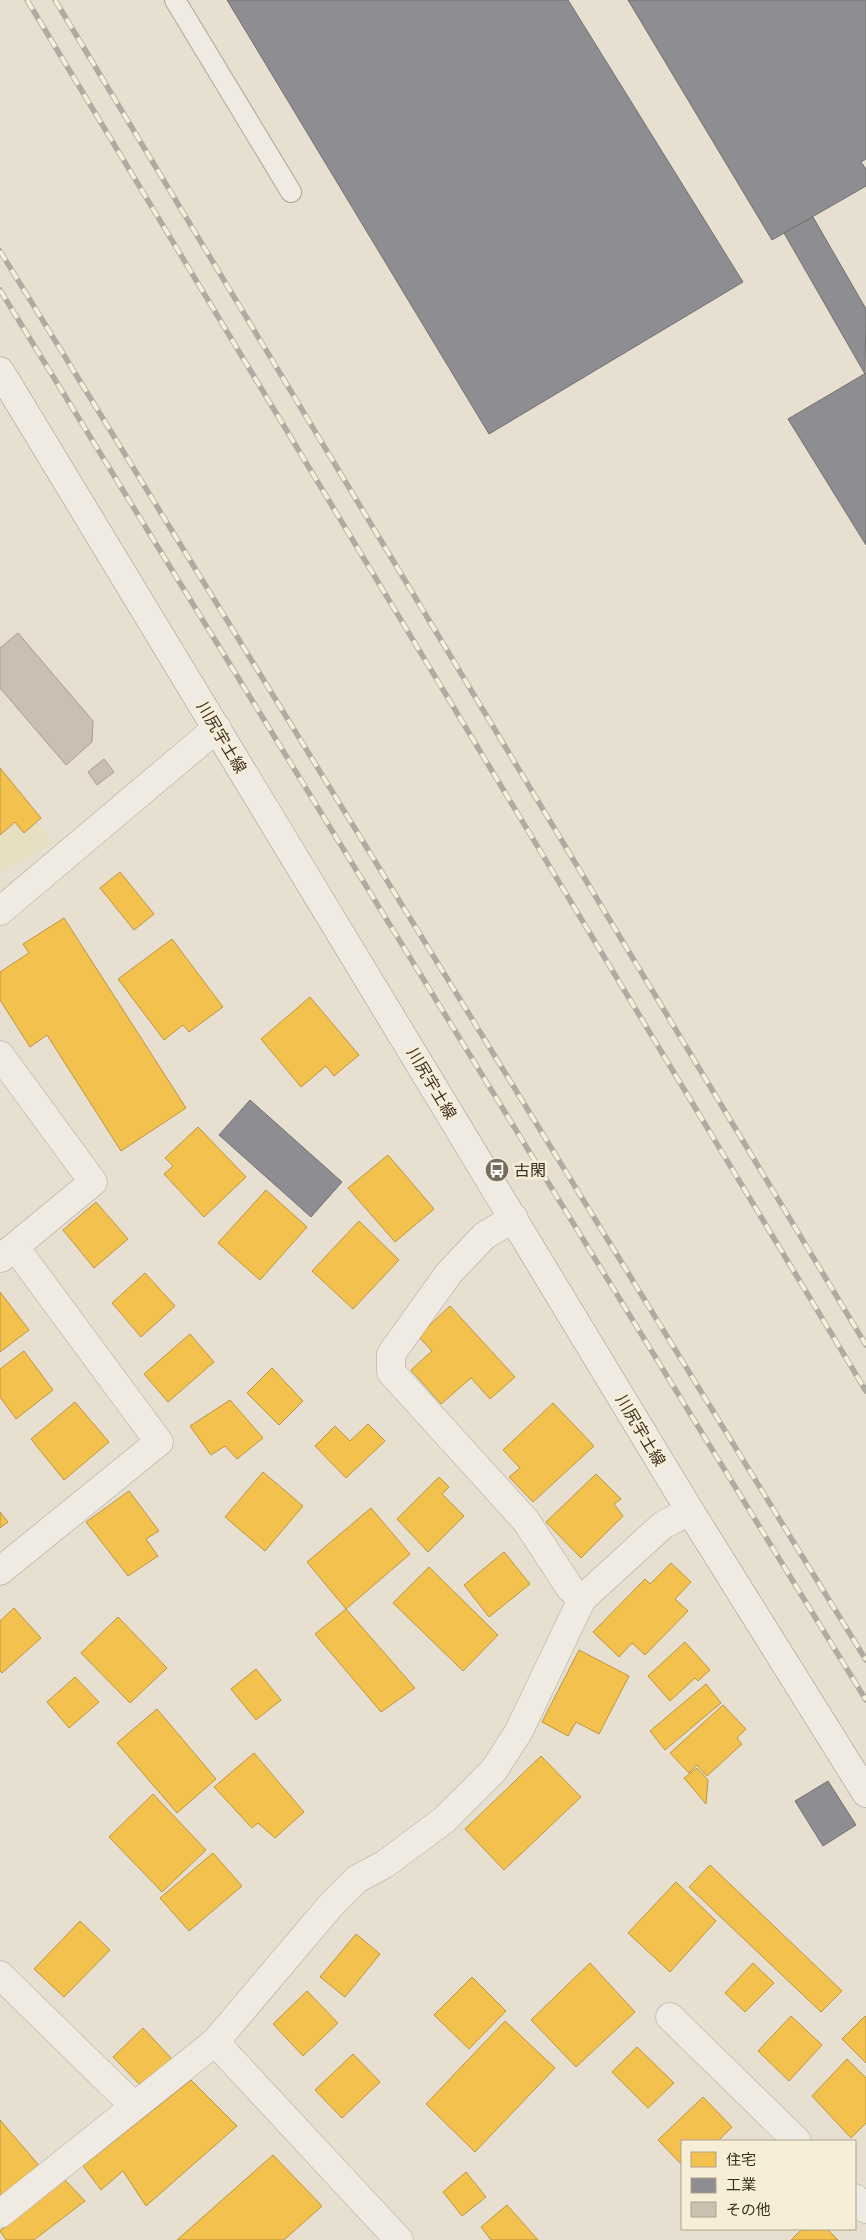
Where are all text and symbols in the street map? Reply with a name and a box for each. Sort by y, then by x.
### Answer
street label: 川尻宇土線 [192,696,254,777]
street label: 川尻宇土線 [402,1042,464,1123]
bus stop icon: 古閑 [484,1157,510,1183]
place label: 古閑 [514,1157,546,1181]
street label: 川尻宇土線 [611,1389,673,1470]
legend [681,2140,856,2230]
text: 住宅 [726,2147,756,2170]
text: 工業 [726,2172,756,2195]
text: その他 [726,2197,771,2220]

